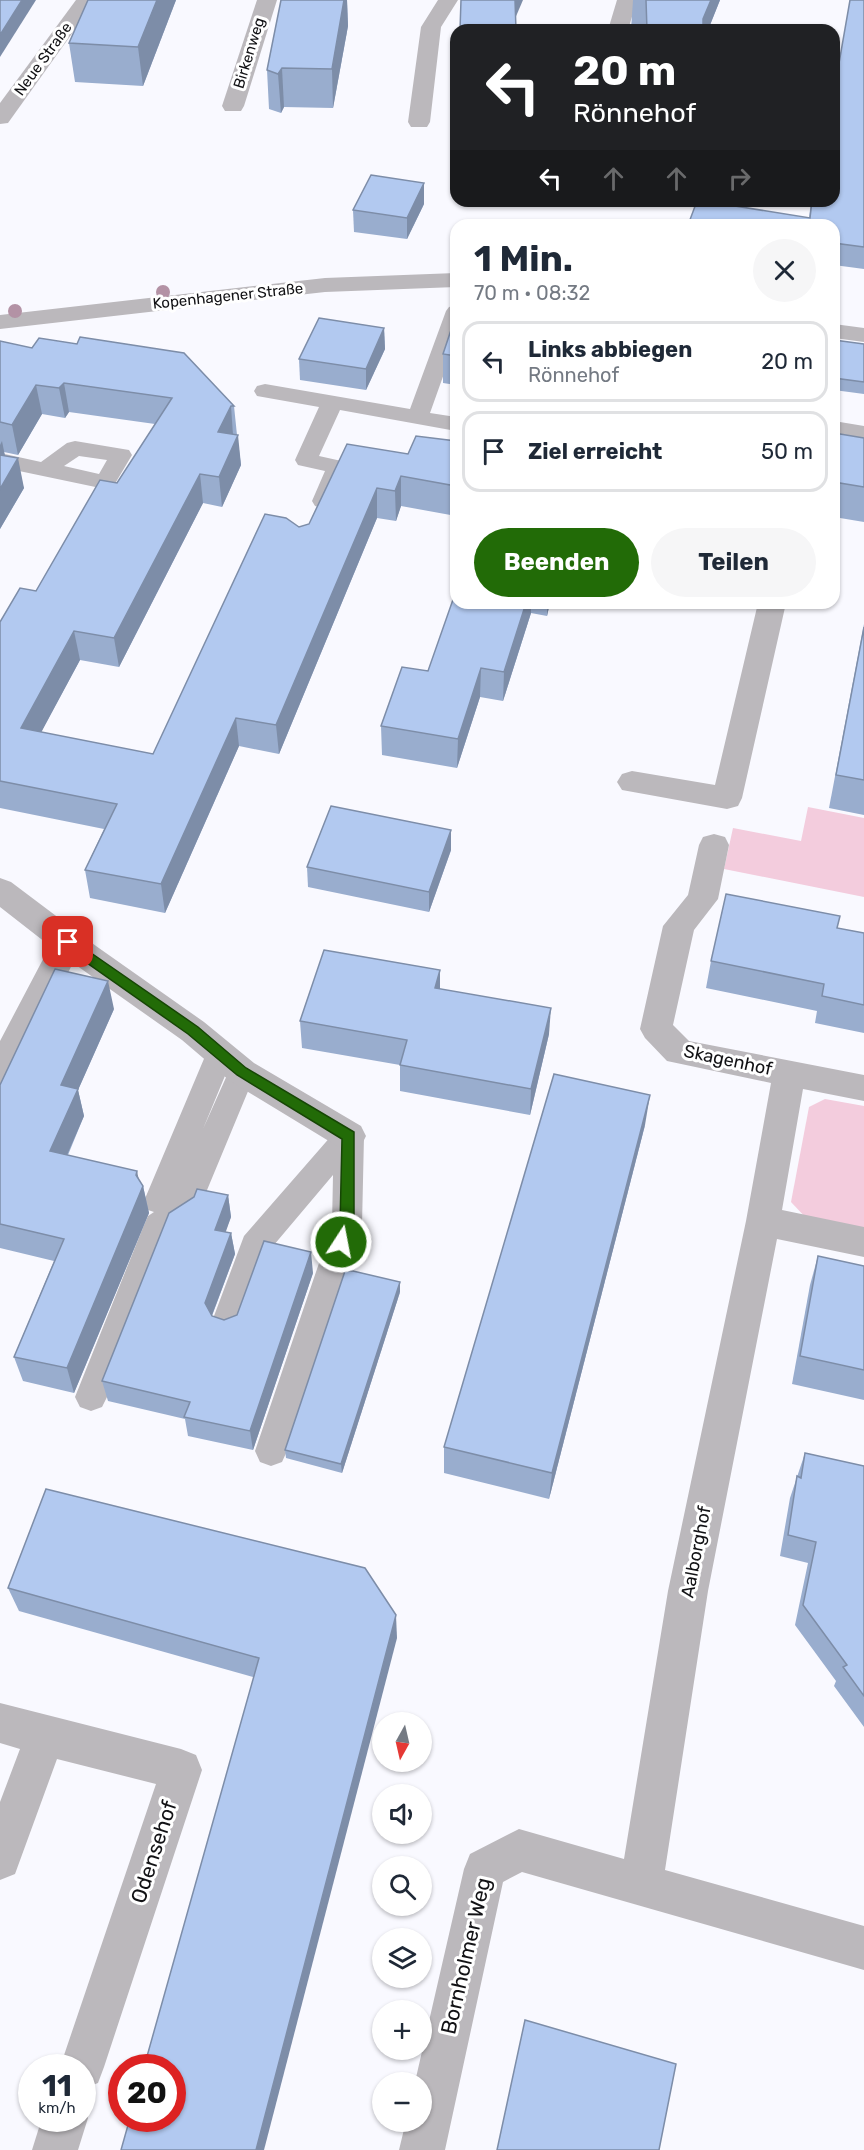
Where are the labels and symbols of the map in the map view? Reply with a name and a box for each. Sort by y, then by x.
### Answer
street label: Birkenweg [230,15,268,91]
street label: Neue Straße [10,19,76,99]
street label: Kopenhagener Straße [152,279,304,313]
pin [42,916,93,967]
street label: Skagenhof [682,1040,774,1080]
position arrow [309,1210,373,1274]
street label: Aalborghof [676,1504,716,1600]
north arrow [372,1712,432,1772]
street label: Odensehof [125,1797,182,1906]
street label: Bornholmer Weg [435,1875,496,2037]
speed limit sign: 20 [108,2054,186,2132]

